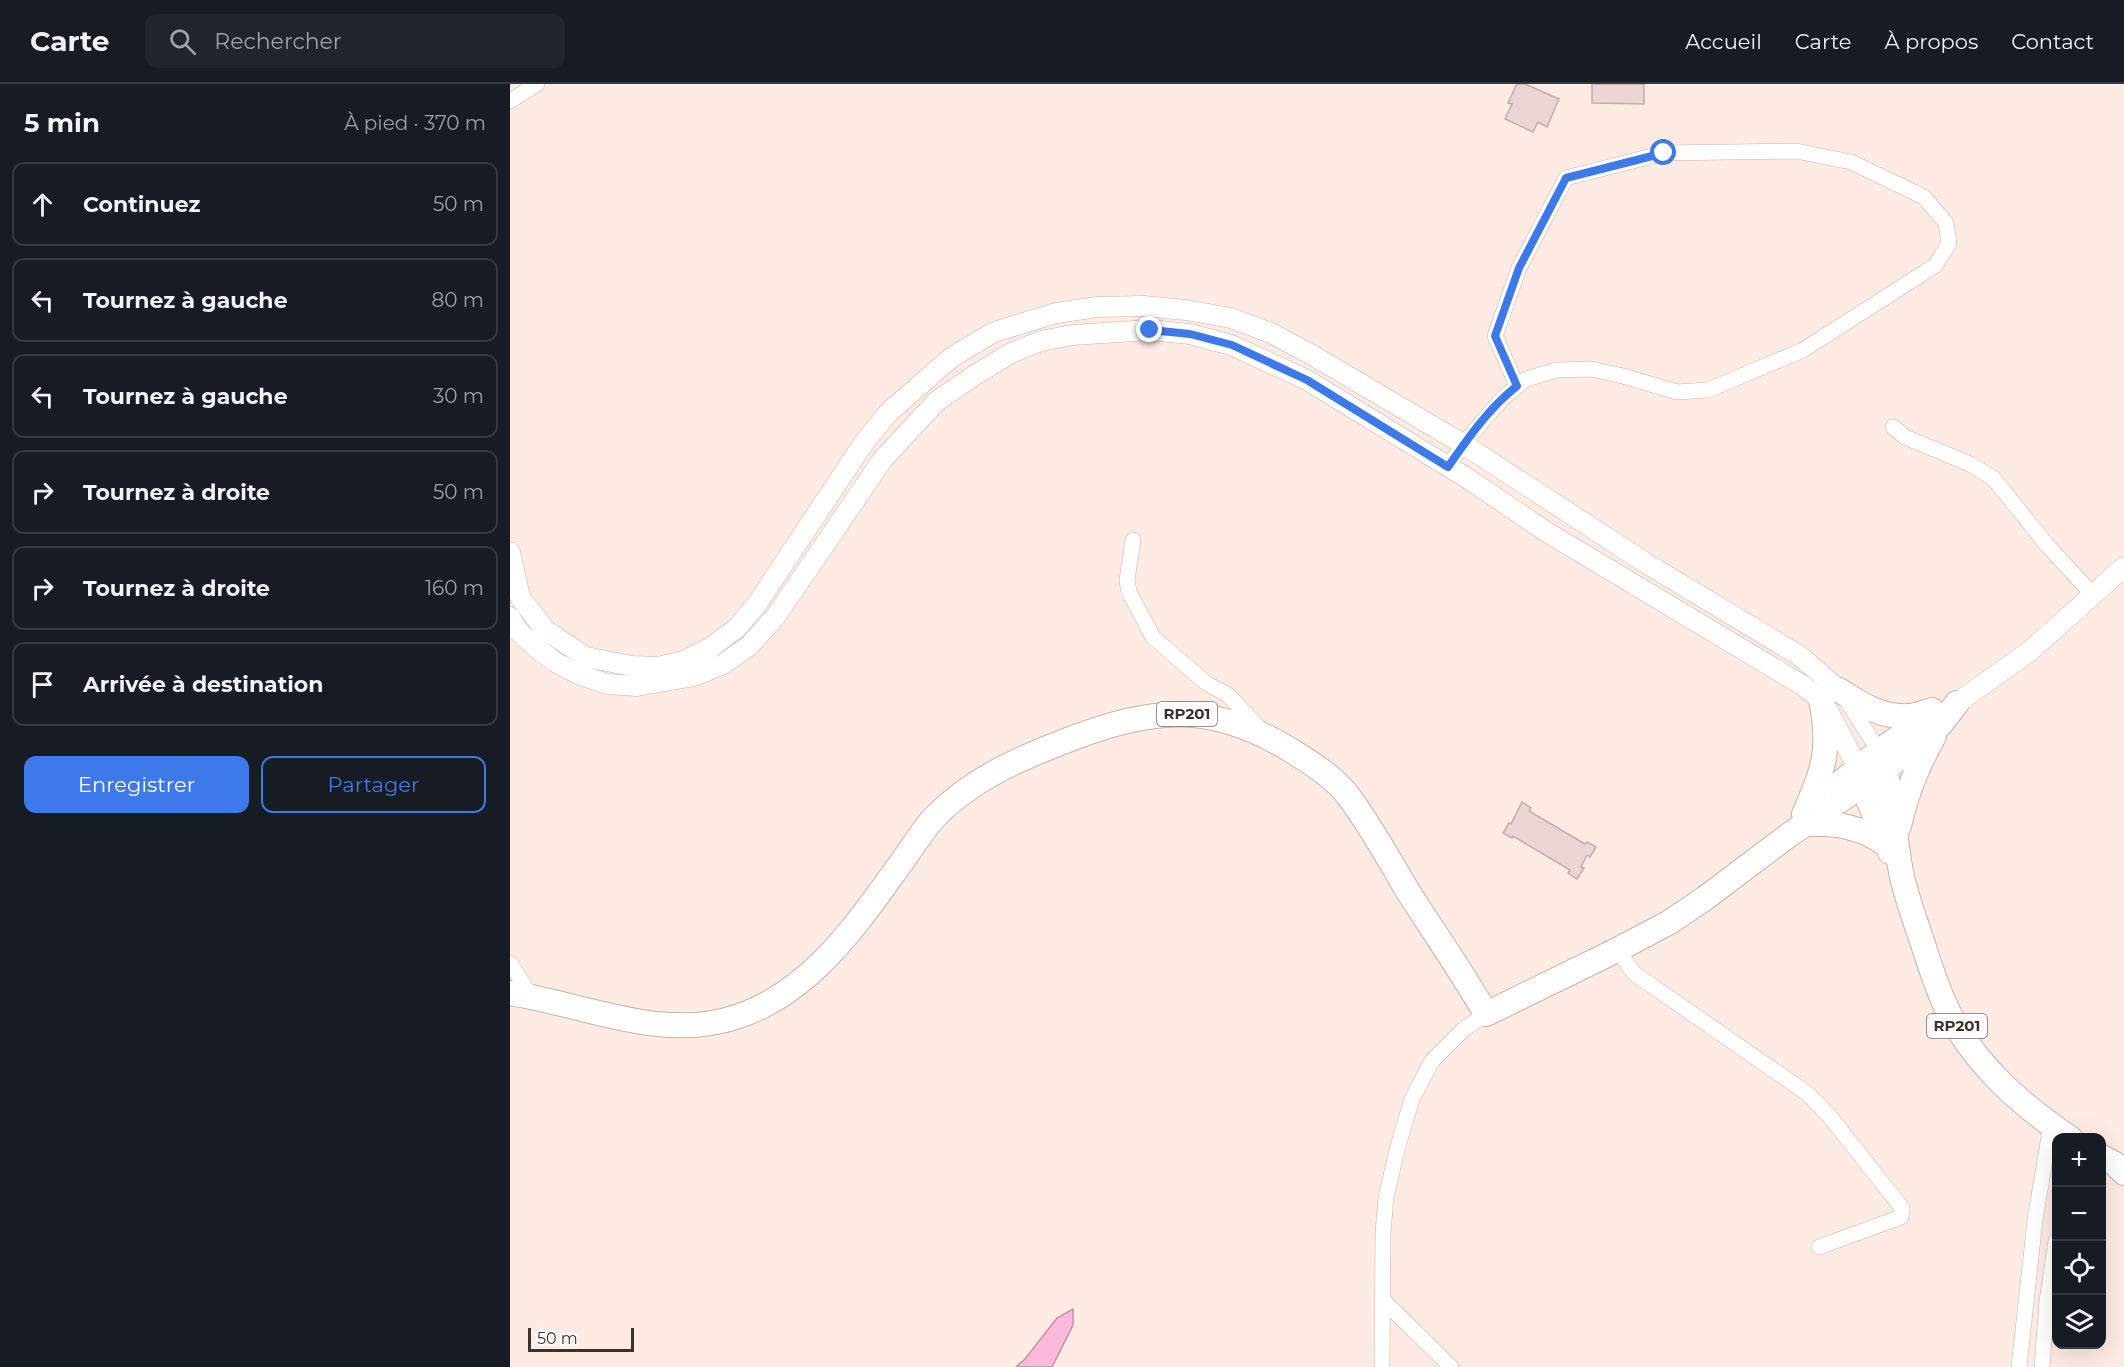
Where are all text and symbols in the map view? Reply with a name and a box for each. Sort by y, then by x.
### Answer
search box [145,14,565,68]
text: Carte [30,24,109,58]
icon: search [166,25,199,58]
text: Rechercher [214,28,342,55]
text: Accueil [1685,29,1762,54]
text: Carte [1795,29,1851,54]
text: À propos [1884,29,1978,54]
text: Contact [2011,29,2094,54]
text: 5 min [24,107,100,139]
text: À pied · 370 m [344,111,486,135]
route start [1650,139,1676,165]
icon: ahead [26,188,59,221]
text: Continuez [83,191,200,218]
text: 50 m [433,192,484,216]
icon: left [26,284,59,317]
text: Tournez à gauche [83,287,288,314]
text: 80 m [432,288,484,312]
route end [1136,316,1162,342]
icon: left [26,380,59,413]
text: Tournez à gauche [83,383,288,410]
text: 30 m [433,384,484,408]
icon: right [26,476,59,509]
text: Tournez à droite [83,479,270,506]
text: 50 m [433,480,484,504]
icon: right [26,572,59,605]
text: Tournez à droite [83,575,270,602]
text: 160 m [425,576,484,600]
icon: arrive [26,668,59,701]
text: Arrivée à destination [83,671,323,698]
road number: RP201 [1157,702,1217,726]
button: Enregistrer [24,756,249,813]
button: Partager [261,756,486,813]
road number: RP201 [1927,1014,1987,1038]
map controls [2052,1133,2106,1349]
button: + [2052,1133,2106,1187]
button: − [2052,1187,2106,1241]
button: locate [2052,1241,2106,1295]
button: layers [2052,1295,2106,1349]
scale bar [528,1325,634,1352]
text: 50 m [537,1329,578,1348]

